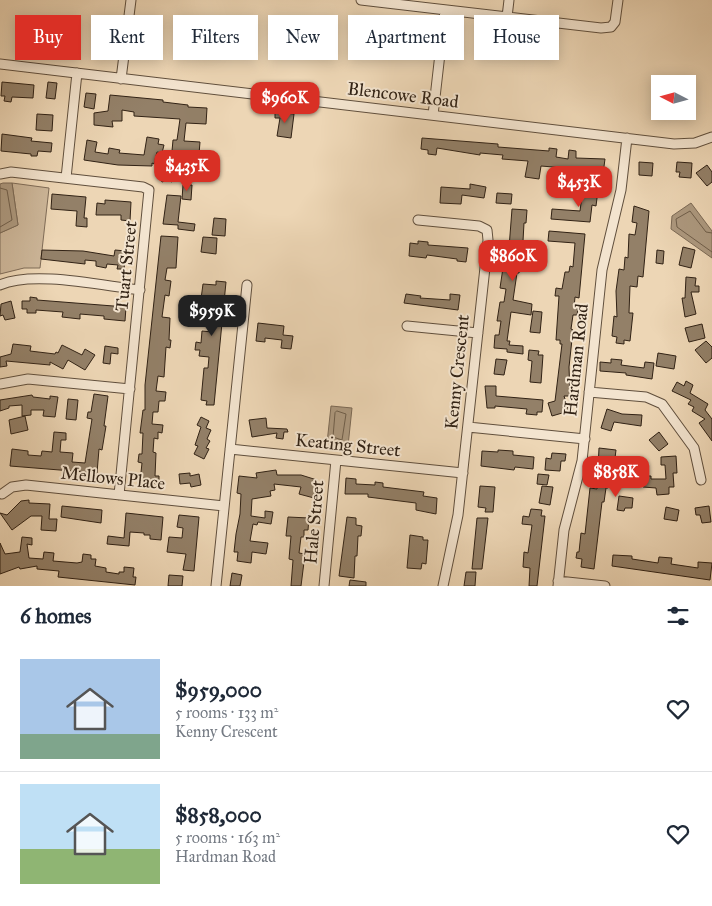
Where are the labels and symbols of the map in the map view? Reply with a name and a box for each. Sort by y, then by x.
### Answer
north arrow [651,75,696,120]
street label: Blencowe Road [346,77,460,113]
pin: $960K [250,82,320,124]
pin: $435K [152,150,222,192]
pin: $453K [544,166,614,208]
street label: Tuart Street [110,219,142,312]
pin: $860K [478,240,548,282]
pin: $959K [177,294,247,337]
street label: Hardman Road [559,302,593,418]
street label: Kenny Crescent [440,313,474,431]
street label: Keating Street [294,429,402,463]
pin: $858K [581,456,651,498]
street label: Mellows Place [60,462,166,494]
street label: Hale Street [299,479,329,565]

